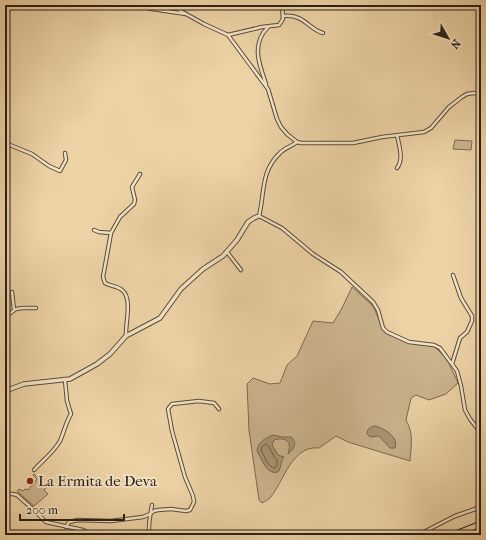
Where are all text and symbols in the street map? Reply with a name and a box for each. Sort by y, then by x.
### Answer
north arrow [428,18,468,58]
text: N [447,37,463,52]
place label: La Ermita de Deva [38,472,158,490]
marker: La Ermita de Deva [25,476,35,486]
scale bar [20,496,124,522]
text: 200 m [26,503,58,517]

